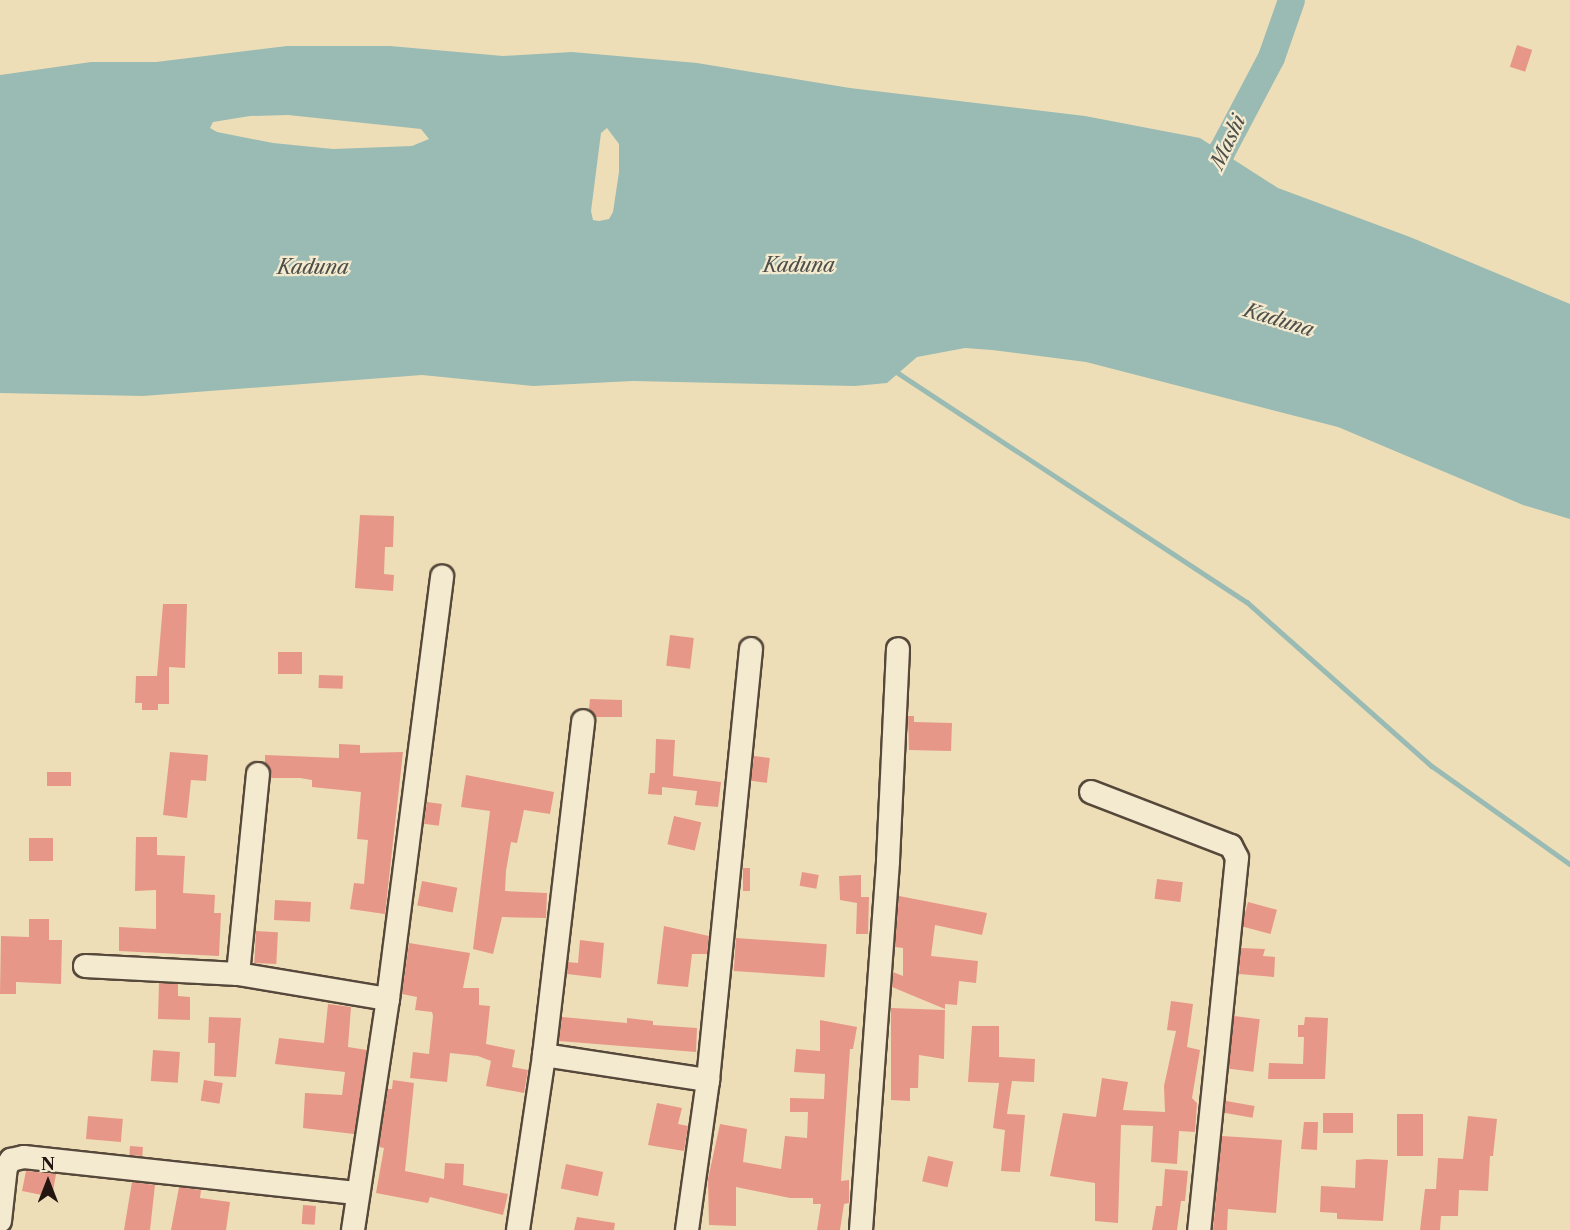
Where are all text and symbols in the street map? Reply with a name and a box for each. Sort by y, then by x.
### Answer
water label: Mashi [1205,111,1251,173]
water label: Kaduna [763,253,835,277]
water label: Kaduna [277,255,349,279]
water label: Kaduna [1241,298,1317,342]
north arrow [18,1152,78,1212]
text: N [41,1154,55,1174]

